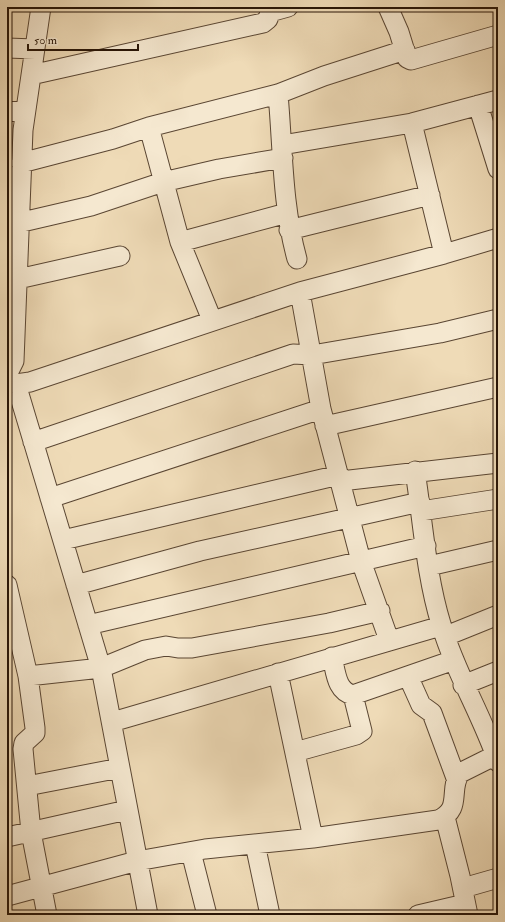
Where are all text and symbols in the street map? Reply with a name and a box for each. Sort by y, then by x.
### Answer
scale bar [28,26,138,52]
text: 50 m [34,33,58,48]

